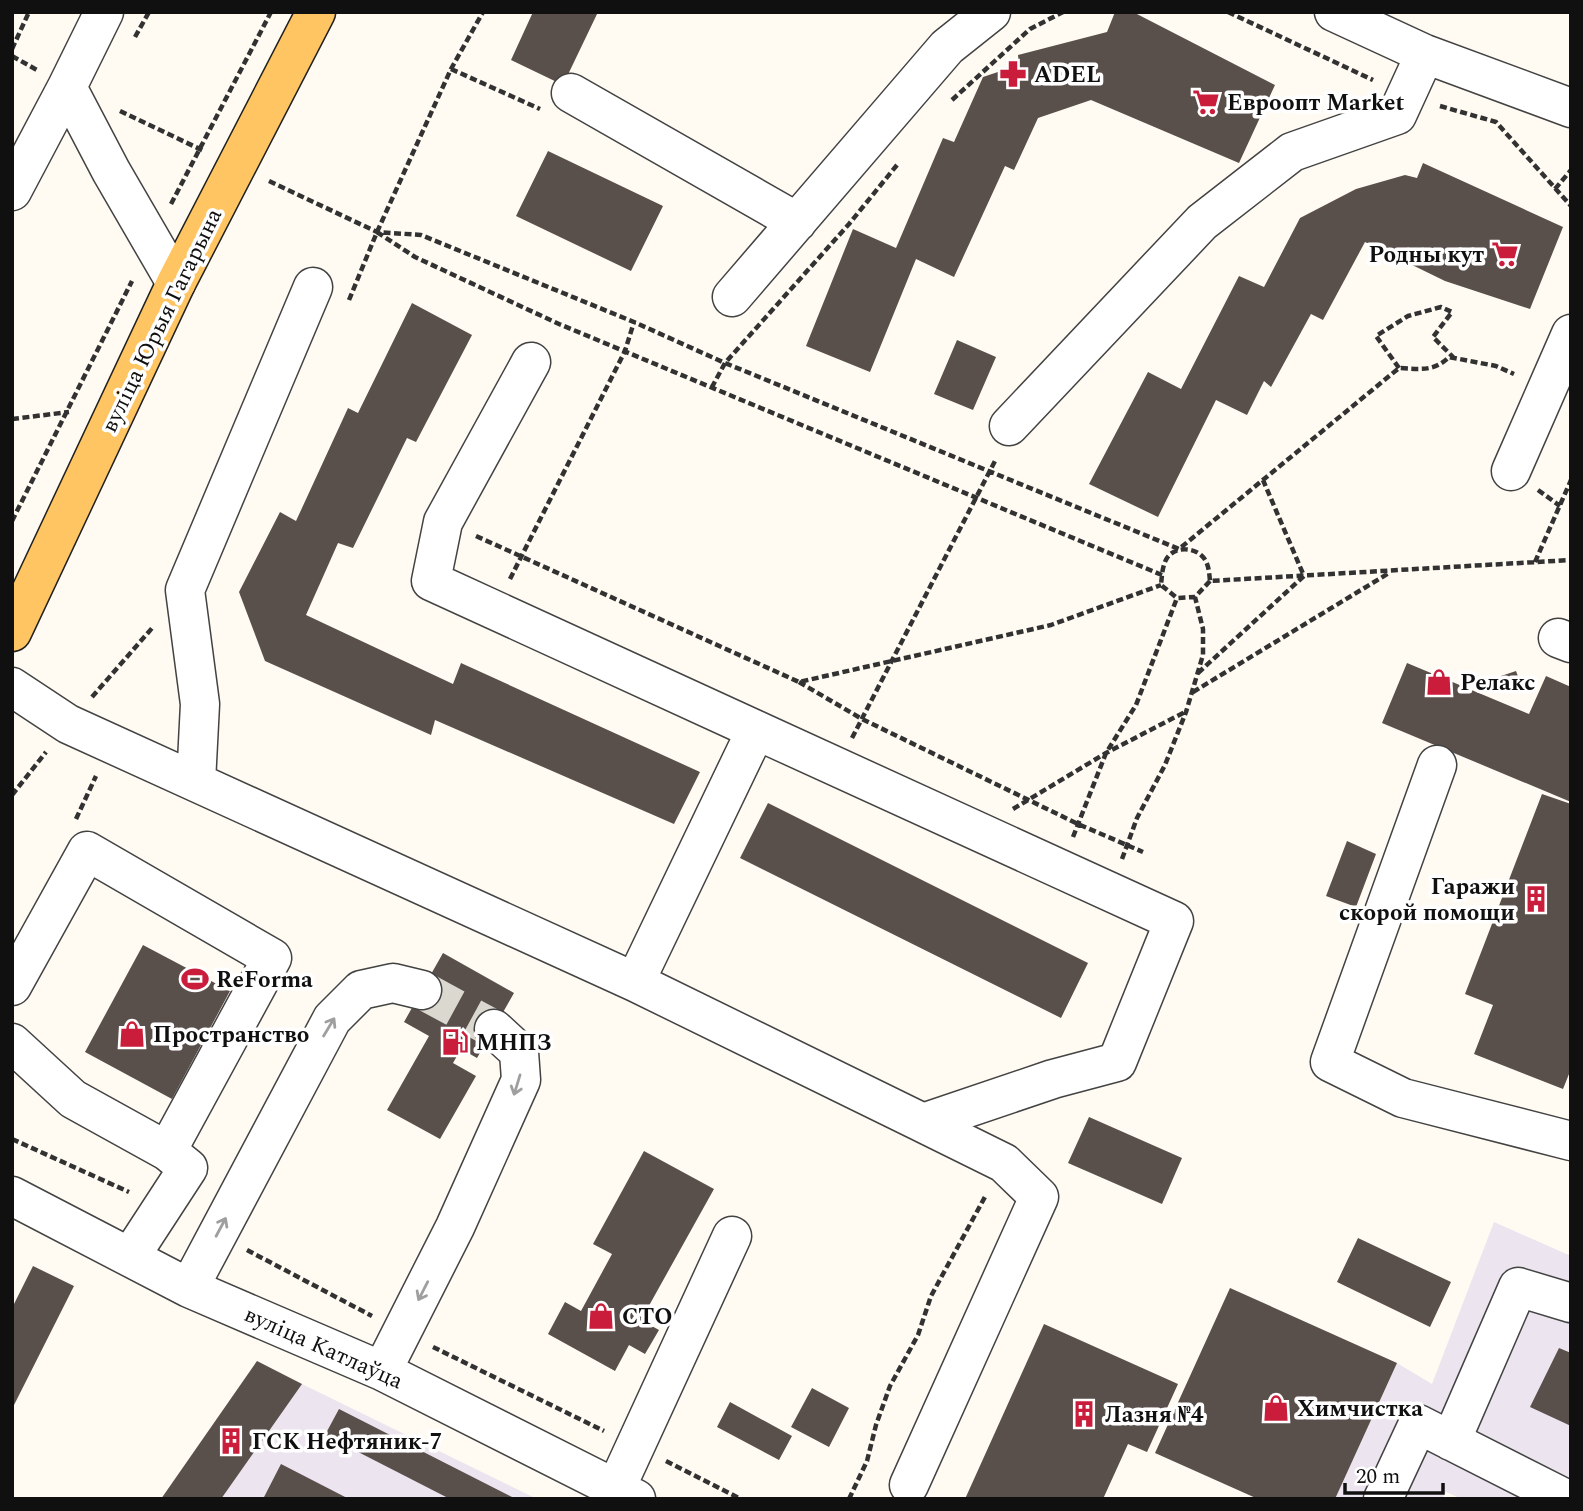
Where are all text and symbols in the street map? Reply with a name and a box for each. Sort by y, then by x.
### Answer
place label: ADEL [1034,58,1101,93]
pharmacy icon: ADEL [998,59,1028,89]
place label: Евроопт Market [1227,86,1404,121]
supermarket icon: Евроопт Market [1191,87,1221,117]
street label: вуліца Юрыя Гагарына [93,203,232,439]
place label: Родны кут [1368,238,1484,273]
supermarket icon: Родны кут [1490,239,1520,269]
place label: Релакс [1460,666,1535,701]
shop icon: Релакс [1424,667,1454,697]
place label: Гаражи скорой помощи [1339,870,1515,931]
building icon: Гаражи скорой помощи [1521,884,1551,914]
place label: ReForma [216,963,313,998]
sports icon: ReForma [180,964,210,994]
one-way arrow [322,1017,336,1037]
place label: Пространство [153,1018,309,1053]
shop icon: Пространство [117,1019,147,1049]
place label: МНПЗ [476,1026,552,1061]
fuel station icon: МНПЗ [440,1027,470,1057]
one-way arrow [510,1073,523,1095]
one-way arrow [215,1217,229,1238]
one-way arrow [415,1280,429,1301]
street label: вуліца Катлаўца [238,1298,408,1399]
place label: СТО [622,1300,672,1335]
shop icon: СТО [586,1301,616,1331]
place label: Химчистка [1297,1392,1423,1427]
shop icon: Химчистка [1261,1393,1291,1423]
place label: Лазня №4 [1105,1398,1204,1433]
building icon: Лазня №4 [1069,1399,1099,1429]
place label: ГСК Нефтяник-7 [252,1425,443,1460]
building icon: ГСК Нефтяник-7 [216,1426,246,1456]
scale bar [1345,1452,1443,1496]
text: 20 m [1356,1461,1400,1493]

